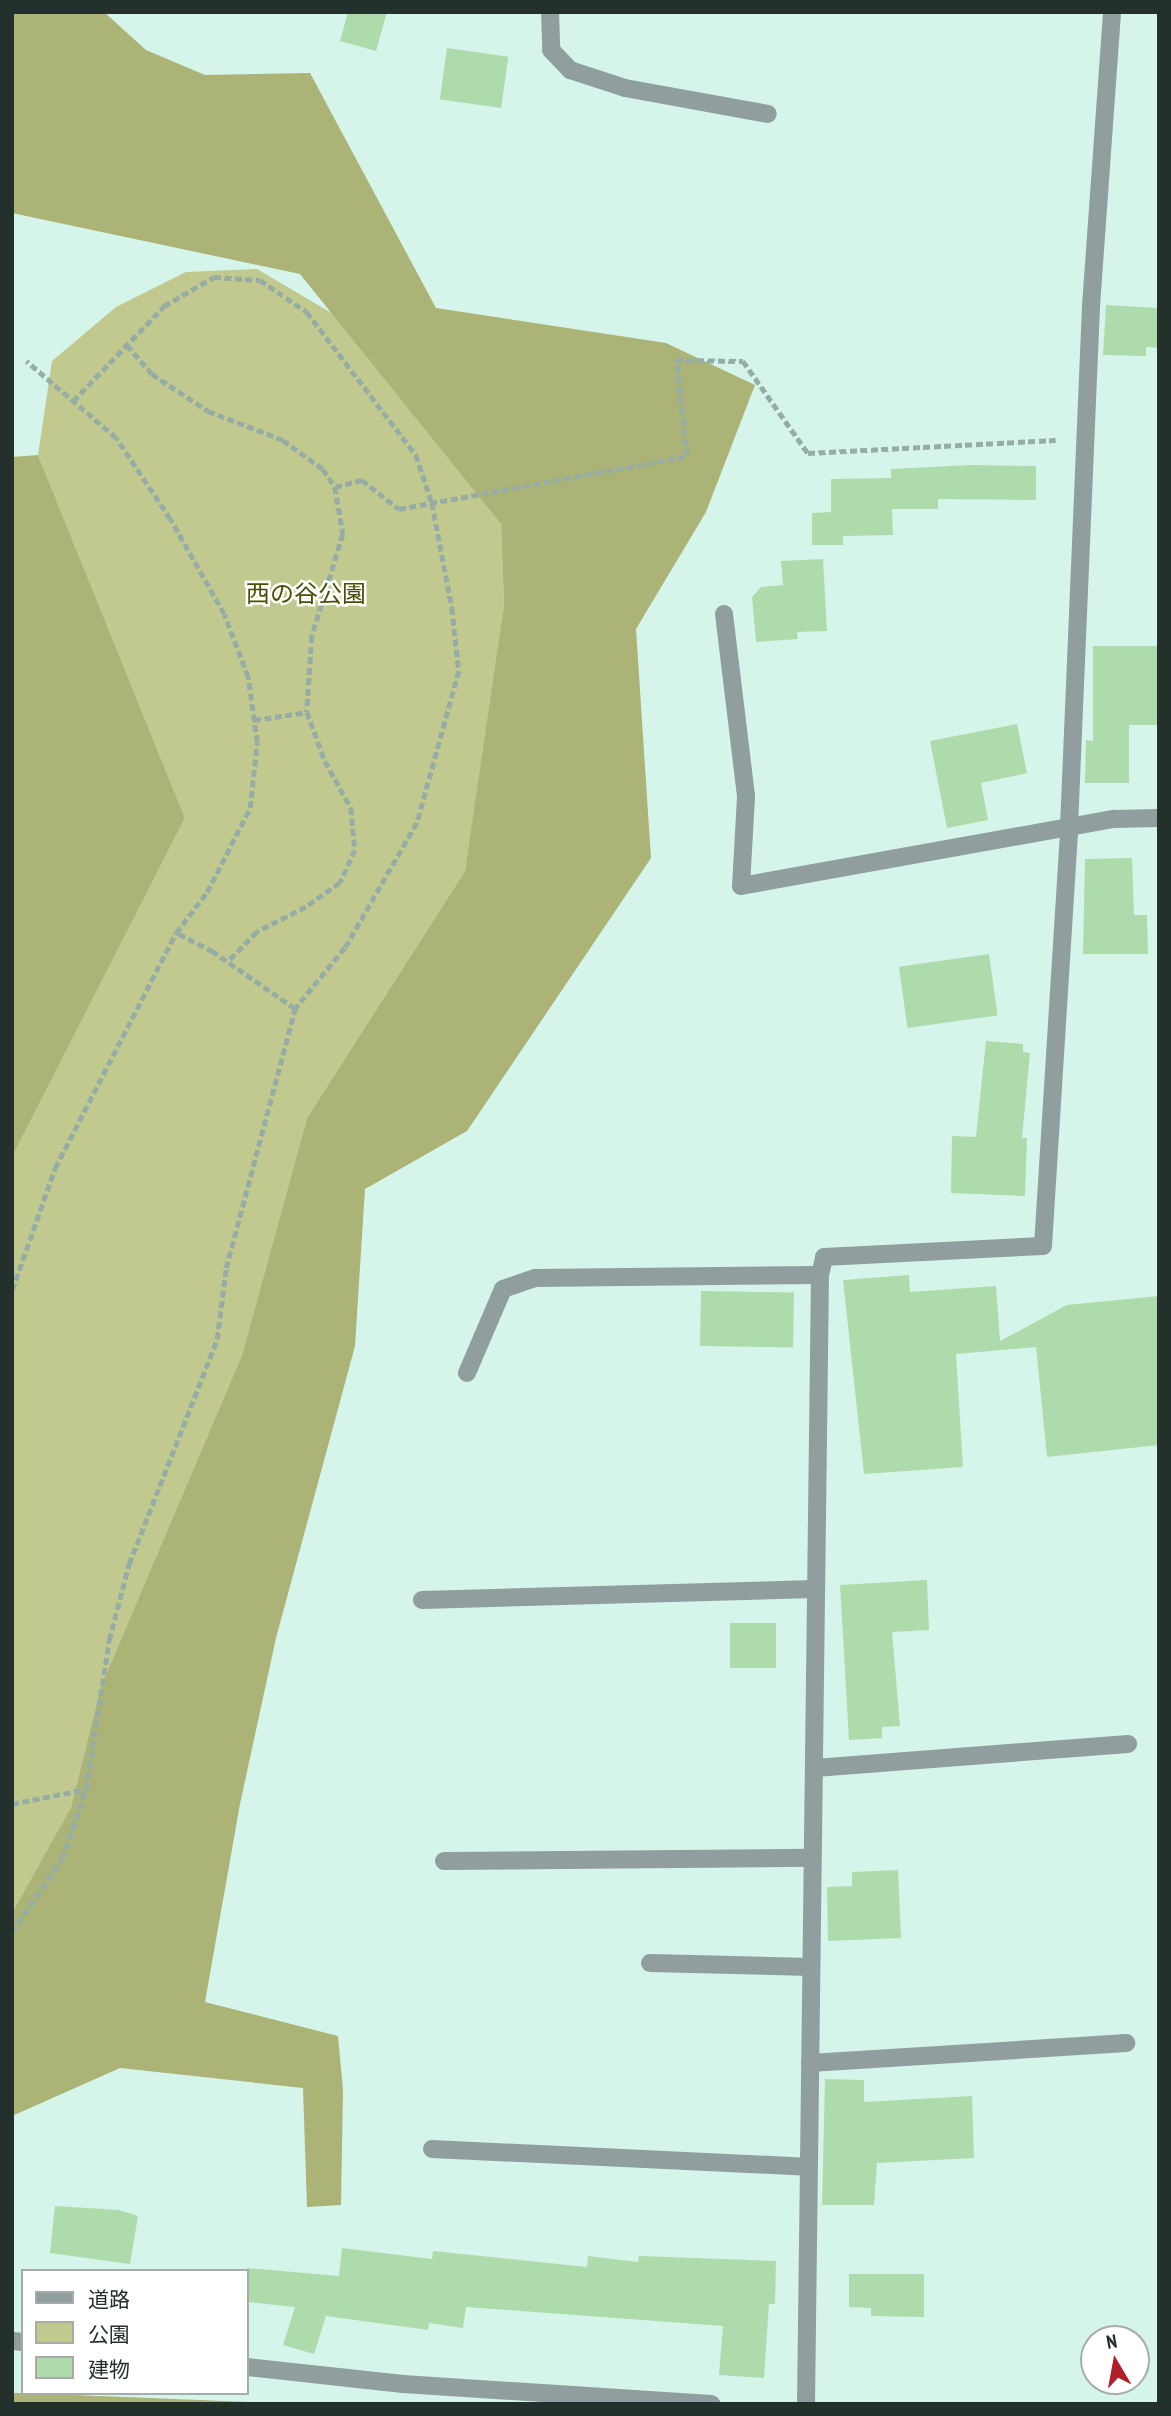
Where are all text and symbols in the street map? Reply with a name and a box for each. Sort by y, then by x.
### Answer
park label: 西の谷公園 [246,580,366,608]
legend [21,2269,248,2395]
text: 道路 [88,2286,130,2313]
text: 公園 [88,2321,130,2348]
north arrow [1080,2325,1150,2395]
text: N [1105,2329,1119,2354]
text: 建物 [88,2356,130,2383]

